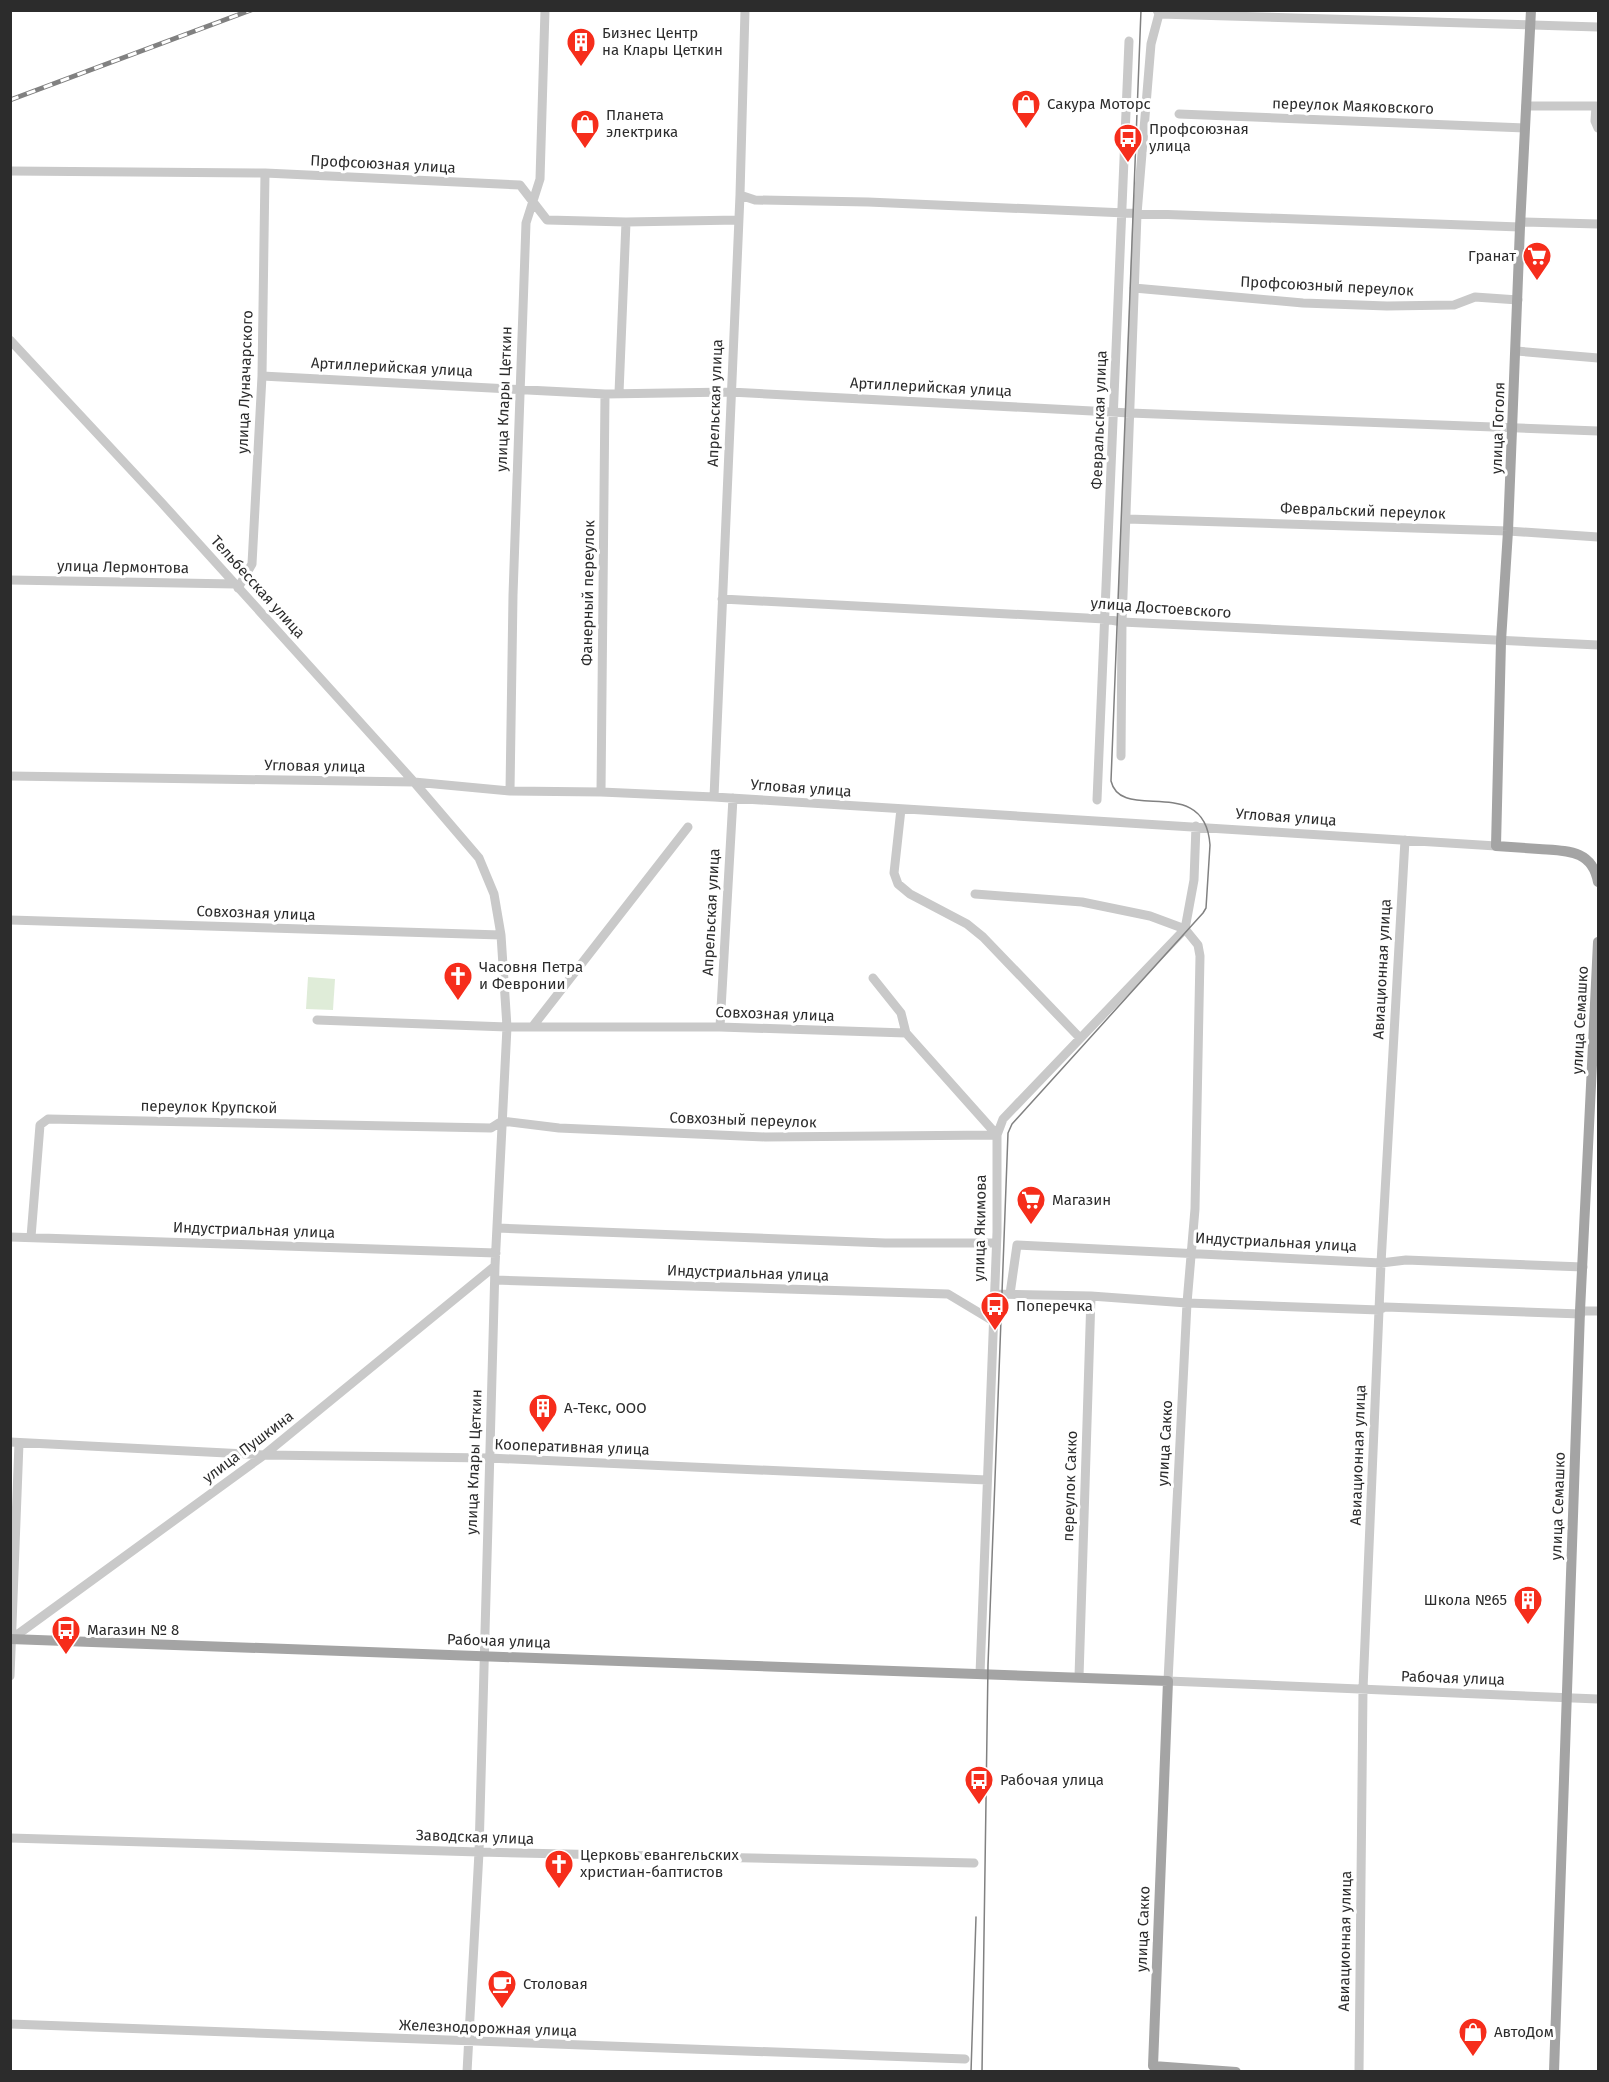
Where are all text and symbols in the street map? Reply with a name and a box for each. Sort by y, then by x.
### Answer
place label: Бизнес Центр на Клары Цеткин [602,24,723,59]
building icon: Бизнес Центр на Клары Цеткин [565,26,597,68]
shop icon: Сакура Моторс [1010,88,1042,130]
street label: переулок Маяковского [1272,94,1434,118]
place label: Сакура Моторс [1047,95,1151,113]
place label: Планета электрика [606,106,678,141]
shop icon: Планета электрика [569,108,601,150]
place label: Профсоюзная улица [1149,120,1249,155]
bus stop icon: Профсоюзная улица [1112,122,1144,164]
street label: Профсоюзная улица [310,151,456,177]
supermarket icon: Гранат [1521,240,1553,282]
place label: Гранат [1468,247,1516,265]
street label: Профсоюзный переулок [1240,272,1415,300]
street label: улица Луначарского [233,310,257,454]
street label: улица Клары Цеткин [492,326,516,472]
street label: Апрельская улица [704,339,726,467]
street label: Февральская улица [1088,350,1110,490]
street label: Артиллерийская улица [311,354,473,380]
street label: Артиллерийская улица [850,374,1012,400]
street label: улица Гоголя [1487,382,1509,474]
street label: Февральский переулок [1280,499,1446,523]
street label: Фанерный переулок [578,520,598,666]
street label: Тельбесская улица [207,532,309,642]
street label: улица Лермонтова [57,557,189,577]
street label: улица Достоевского [1090,594,1232,622]
street label: Угловая улица [264,756,366,776]
street label: Угловая улица [750,775,852,801]
street label: Угловая улица [1235,804,1337,830]
street label: Апрельская улица [699,848,723,976]
street label: Авиационная улица [1369,898,1395,1040]
street label: Совхозная улица [196,902,316,924]
place label: Часовня Петра и Февронии [479,958,583,993]
church icon: Часовня Петра и Февронии [442,960,474,1002]
street label: улица Семашко [1568,965,1592,1075]
street label: Совхозная улица [715,1003,835,1025]
street label: переулок Крупской [140,1097,278,1117]
street label: Совхозный переулок [669,1108,817,1132]
street label: улица Якимова [970,1174,990,1282]
supermarket icon: Магазин [1015,1184,1047,1226]
place label: Магазин [1052,1191,1111,1209]
street label: Индустриальная улица [173,1218,335,1242]
street label: Индустриальная улица [1194,1229,1358,1255]
street label: Индустриальная улица [667,1261,829,1285]
bus stop icon: Поперечка [979,1290,1011,1332]
place label: Поперечка [1016,1297,1093,1315]
street label: Авиационная улица [1347,1384,1369,1526]
street label: улица Клары Цеткин [462,1389,486,1535]
building icon: А-Текс, ООО [527,1392,559,1434]
place label: А-Текс, ООО [564,1399,647,1417]
street label: улица Сакко [1154,1399,1176,1487]
street label: улица Пушкина [199,1407,297,1487]
street label: переулок Сакко [1059,1430,1081,1542]
street label: Кооперативная улица [494,1435,650,1459]
street label: улица Семашко [1547,1451,1569,1561]
building icon: Школа №65 [1512,1584,1544,1626]
place label: Школа №65 [1424,1591,1507,1609]
bus stop icon: Магазин № 8 [50,1614,82,1656]
place label: Магазин № 8 [87,1621,179,1639]
street label: Рабочая улица [447,1630,551,1652]
street label: Рабочая улица [1401,1667,1505,1689]
bus stop icon: Рабочая улица [963,1764,995,1806]
place label: Рабочая улица [1000,1771,1104,1789]
street label: Заводская улица [416,1826,534,1848]
place label: Церковь евангельских христиан-баптистов [580,1846,740,1881]
church icon: Церковь евангельских христиан-баптистов [543,1848,575,1890]
street label: Авиационная улица [1335,1870,1355,2012]
street label: улица Сакко [1132,1886,1154,1972]
cafe icon: Столовая [486,1968,518,2010]
place label: Столовая [523,1975,588,1993]
street label: Железнодорожная улица [399,2016,577,2040]
shop icon: АвтоДом [1457,2016,1489,2058]
place label: АвтоДом [1494,2023,1554,2041]

